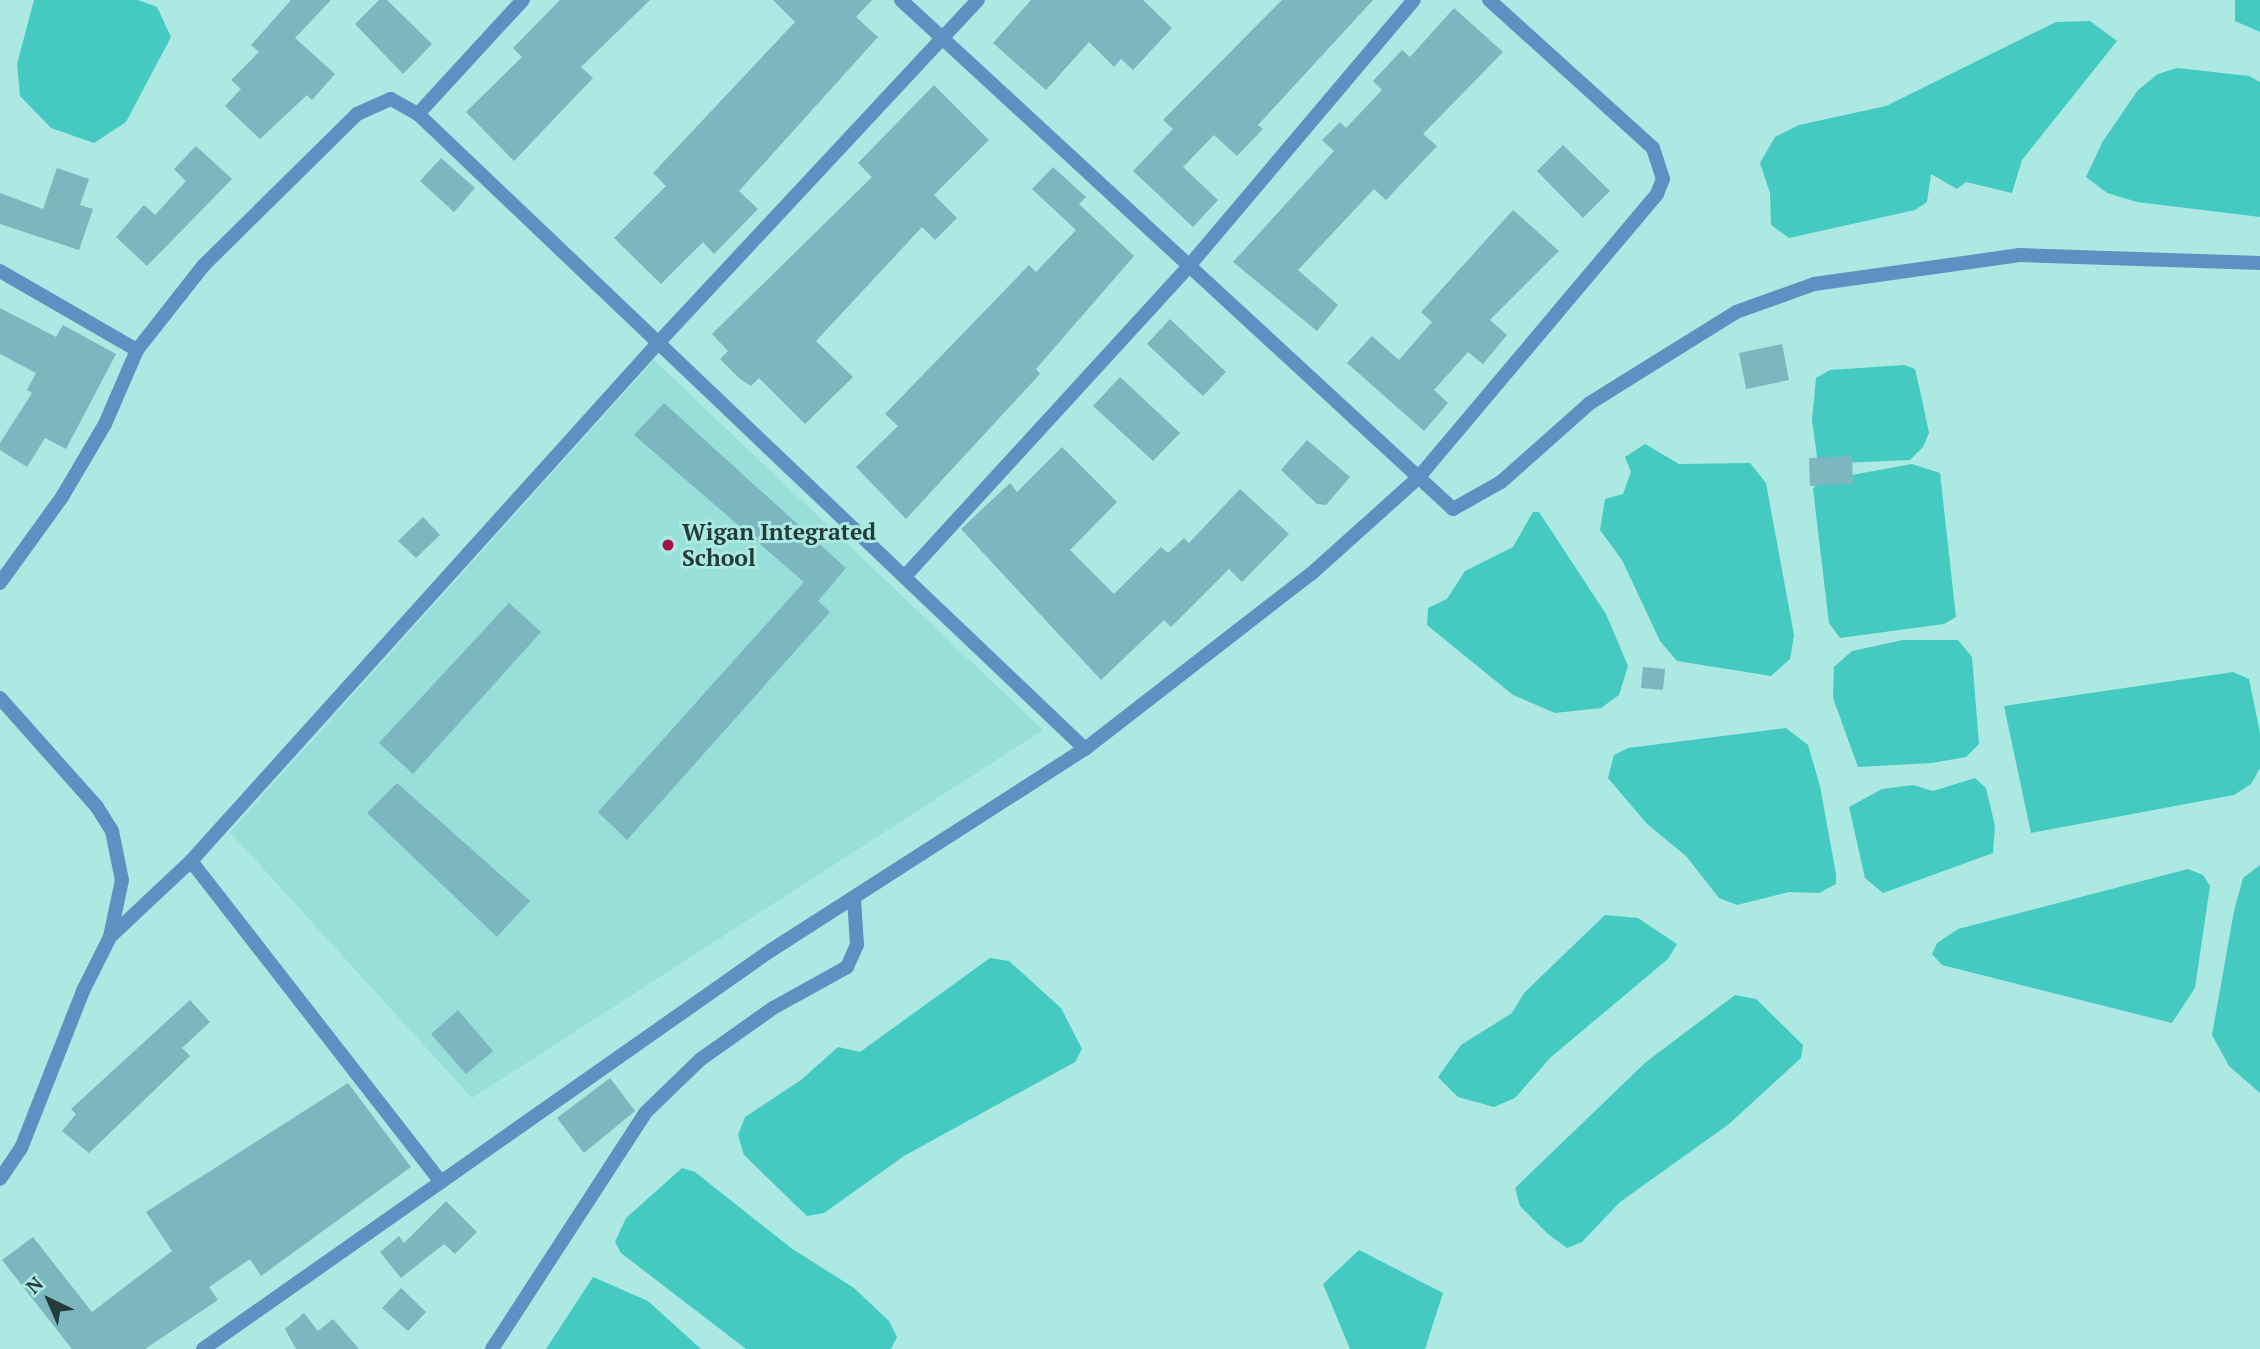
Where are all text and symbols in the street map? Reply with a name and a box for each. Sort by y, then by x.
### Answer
place label: Wigan Integrated School [682,518,876,572]
marker: Wigan Integrated School [660,537,676,553]
north arrow [14,1265,84,1335]
text: N [20,1271,48,1299]

